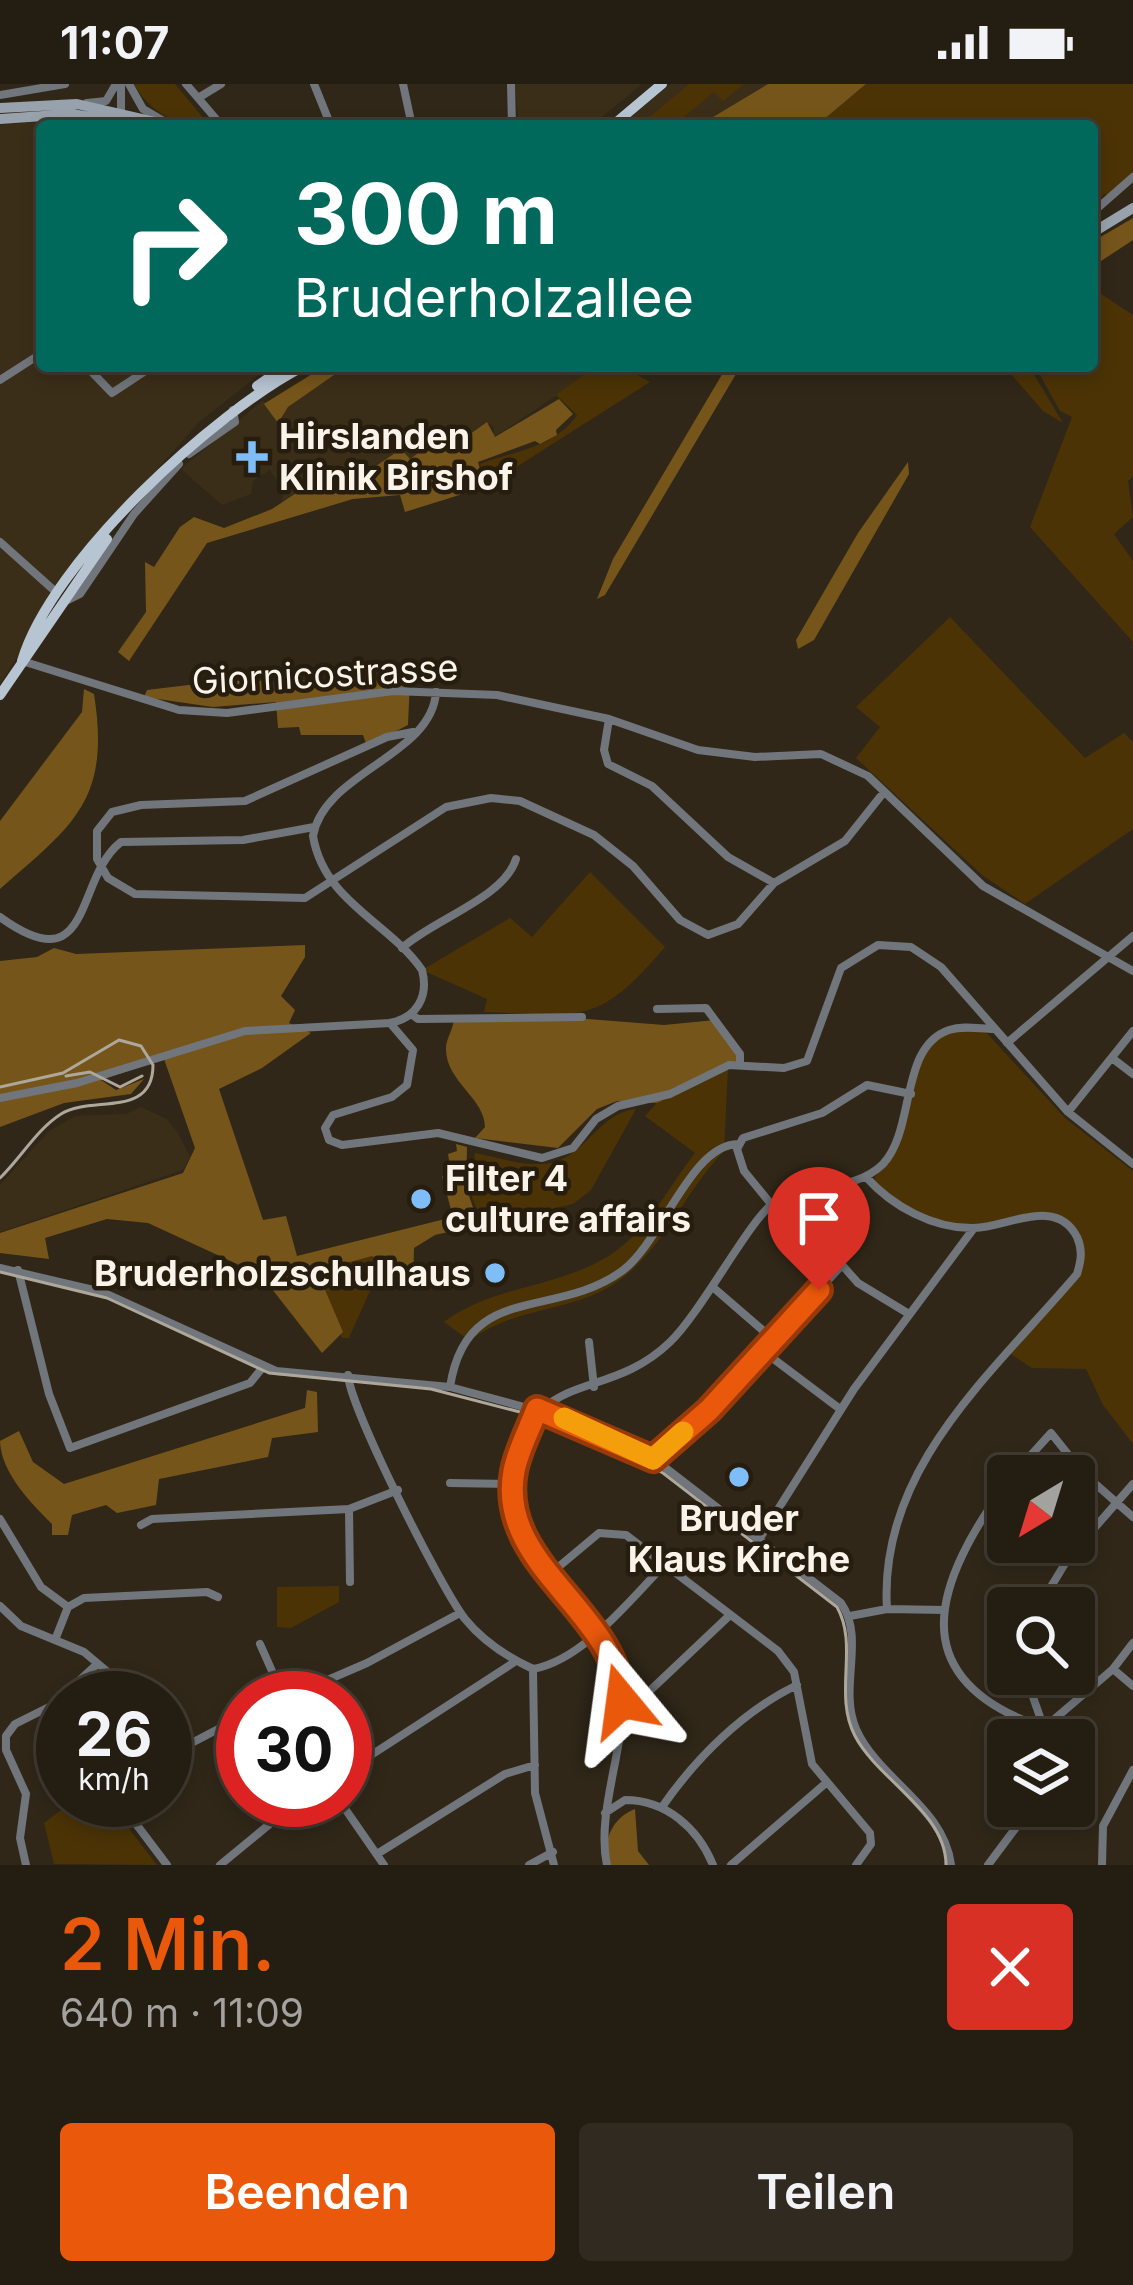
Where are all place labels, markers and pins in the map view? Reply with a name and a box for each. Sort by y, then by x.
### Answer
place label: Hirslanden Klinik Birshof [279,414,513,499]
marker: Hirslanden Klinik Birshof [236,441,268,473]
place label: Filter 4 culture affairs [445,1156,691,1241]
pin [768,1167,870,1290]
marker: Filter 4 culture affairs [408,1186,434,1212]
place label: Bruderholzschulhaus [94,1251,471,1295]
marker: Bruderholzschulhaus [482,1260,508,1286]
marker: Bruder Klaus Kirche [726,1464,752,1490]
place label: Bruder Klaus Kirche [628,1496,850,1581]

